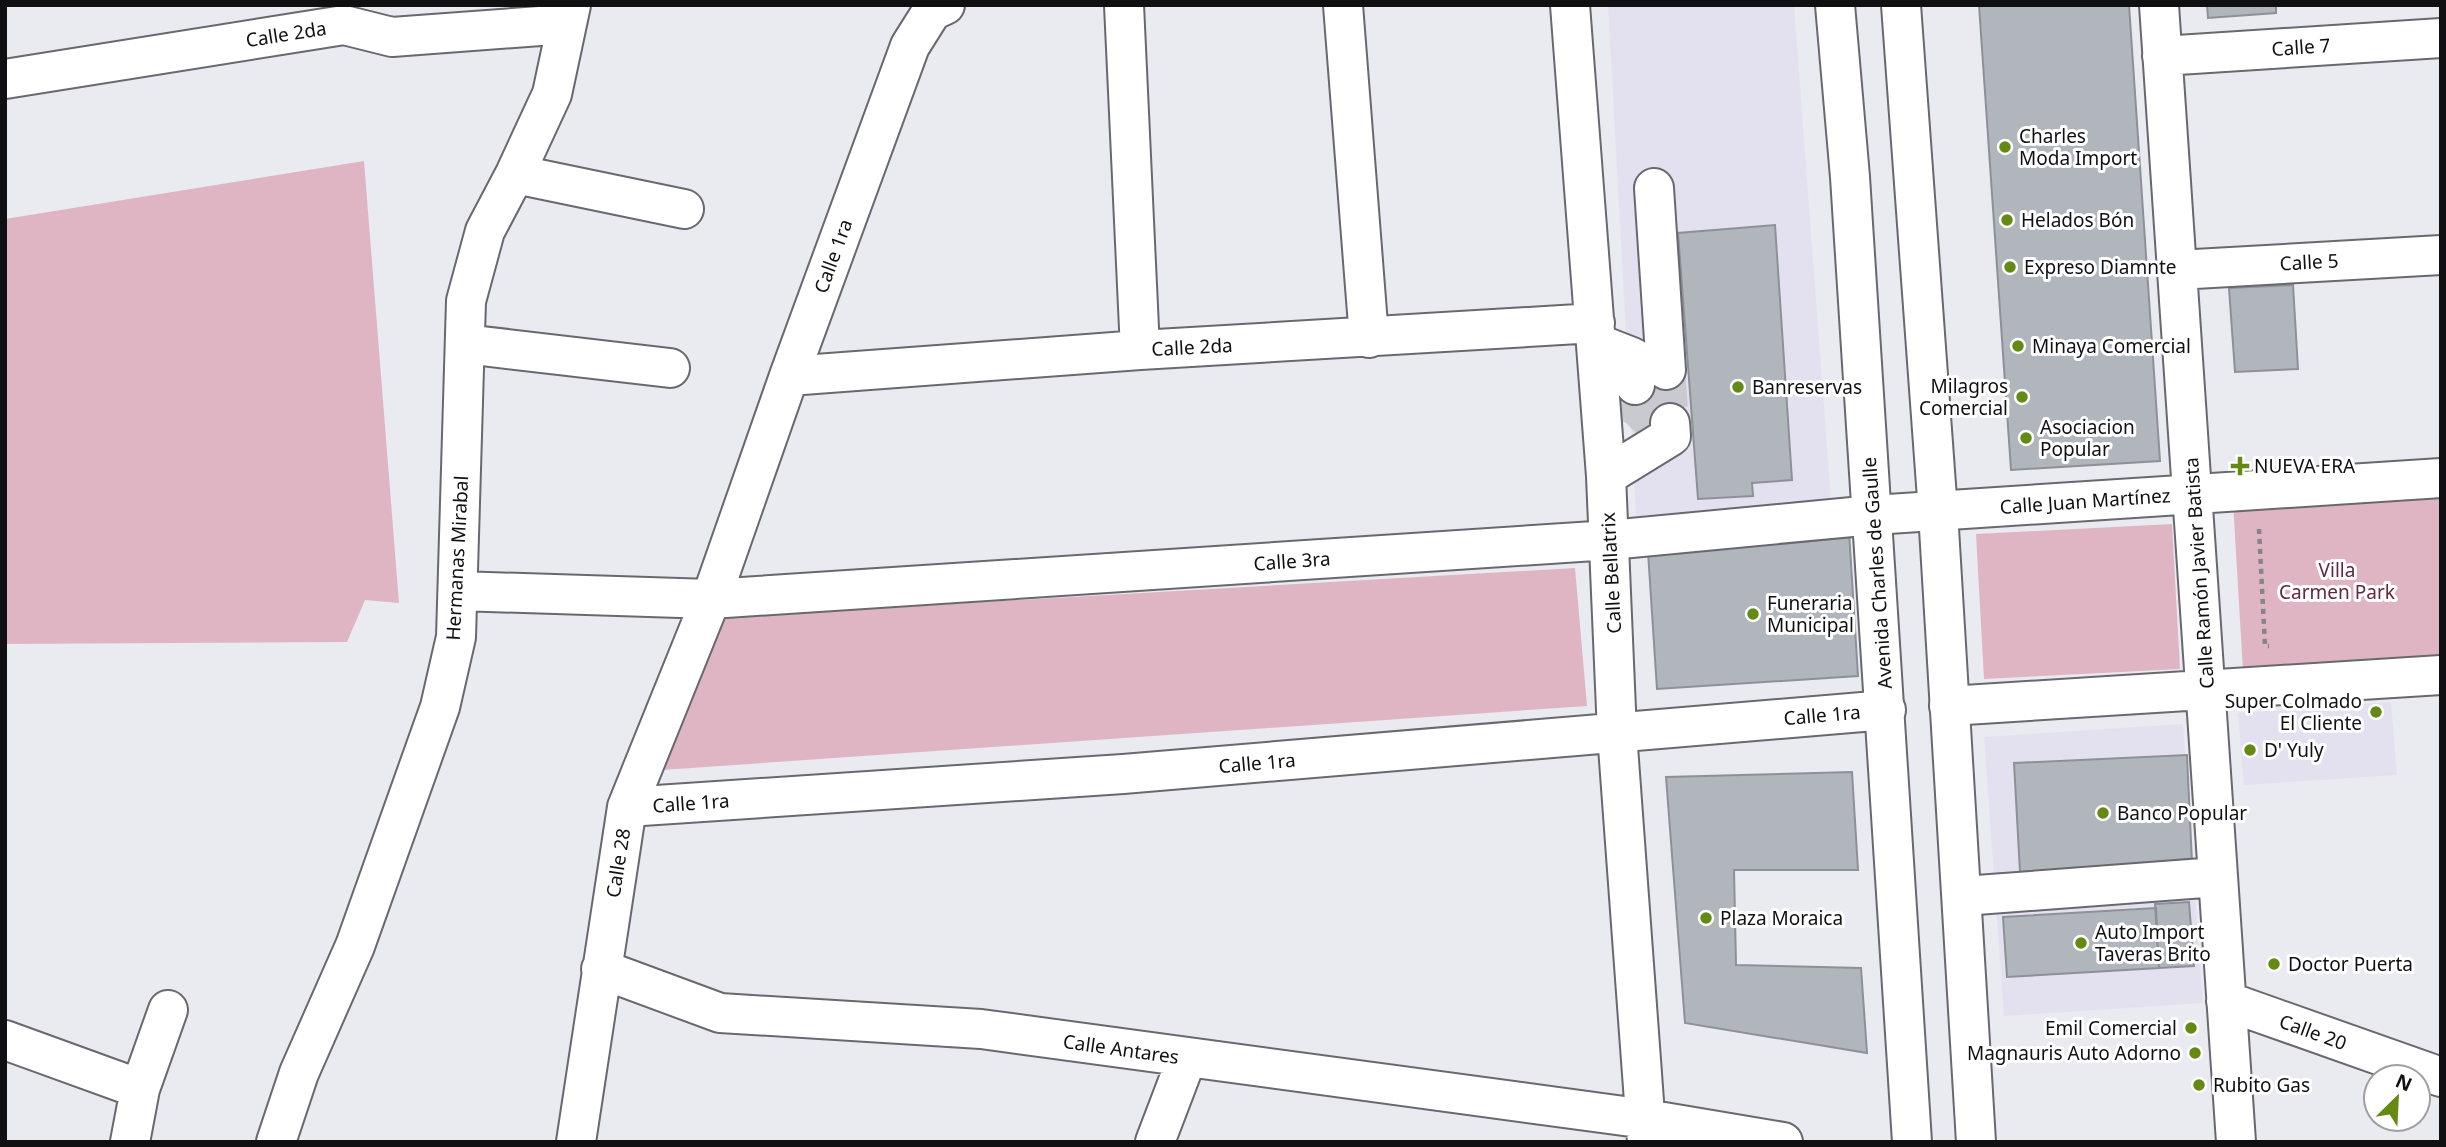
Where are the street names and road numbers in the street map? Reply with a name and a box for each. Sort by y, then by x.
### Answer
street label: Calle 2da [244,15,328,53]
street label: Calle 7 [2271,32,2331,62]
street label: Calle 1ra [808,215,858,297]
street label: Calle 5 [2279,247,2339,277]
street label: Calle 2da [1151,332,1233,362]
street label: Avenida Charles de Gaulle [1856,456,1898,690]
street label: Calle Ramón Javier Batista [2178,456,2220,690]
street label: Hermanas Mirabal [440,475,474,641]
street label: Calle Juan Martínez [1999,482,2171,520]
street label: Calle Bellatrix [1595,512,1627,634]
street label: Calle 3ra [1253,545,1331,577]
street label: Calle 1ra [1782,699,1862,731]
street label: Calle 1ra [1217,747,1297,779]
street label: Calle 1ra [652,787,730,819]
street label: Calle 28 [600,826,636,900]
street label: Calle 20 [2276,1008,2350,1056]
street label: Calle Antares [1061,1028,1181,1070]

